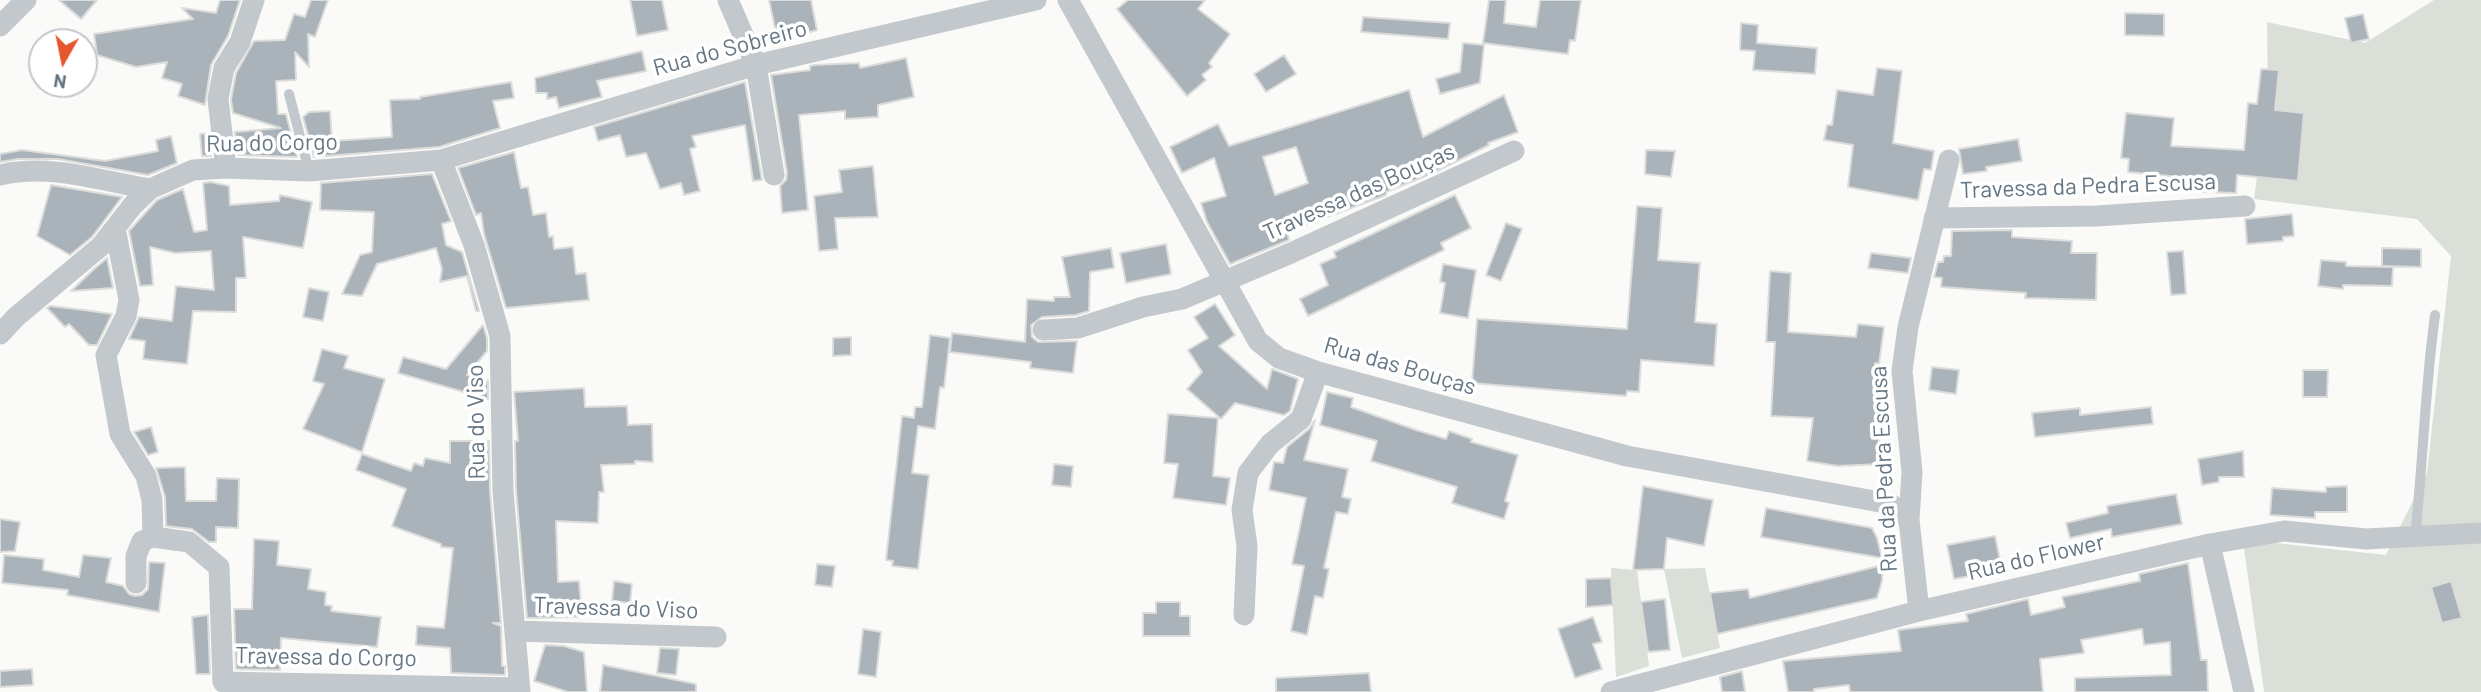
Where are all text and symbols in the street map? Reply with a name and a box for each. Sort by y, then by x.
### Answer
street label: Rua do Sobreiro [650,14,810,82]
north arrow [28,28,98,98]
text: N [52,70,68,95]
street label: Rua do Corgo [206,128,338,158]
street label: Travessa das Bouças [1259,137,1459,247]
street label: Travessa da Pedra Escusa [1959,168,2217,204]
street label: Rua das Bouças [1321,331,1479,401]
street label: Rua do Viso [461,364,491,480]
street label: Rua da Pedra Escusa [1865,365,1903,573]
street label: Rua do Flower [1965,528,2107,586]
street label: Travessa do Viso [533,591,699,625]
street label: Travessa do Corgo [235,642,417,672]

